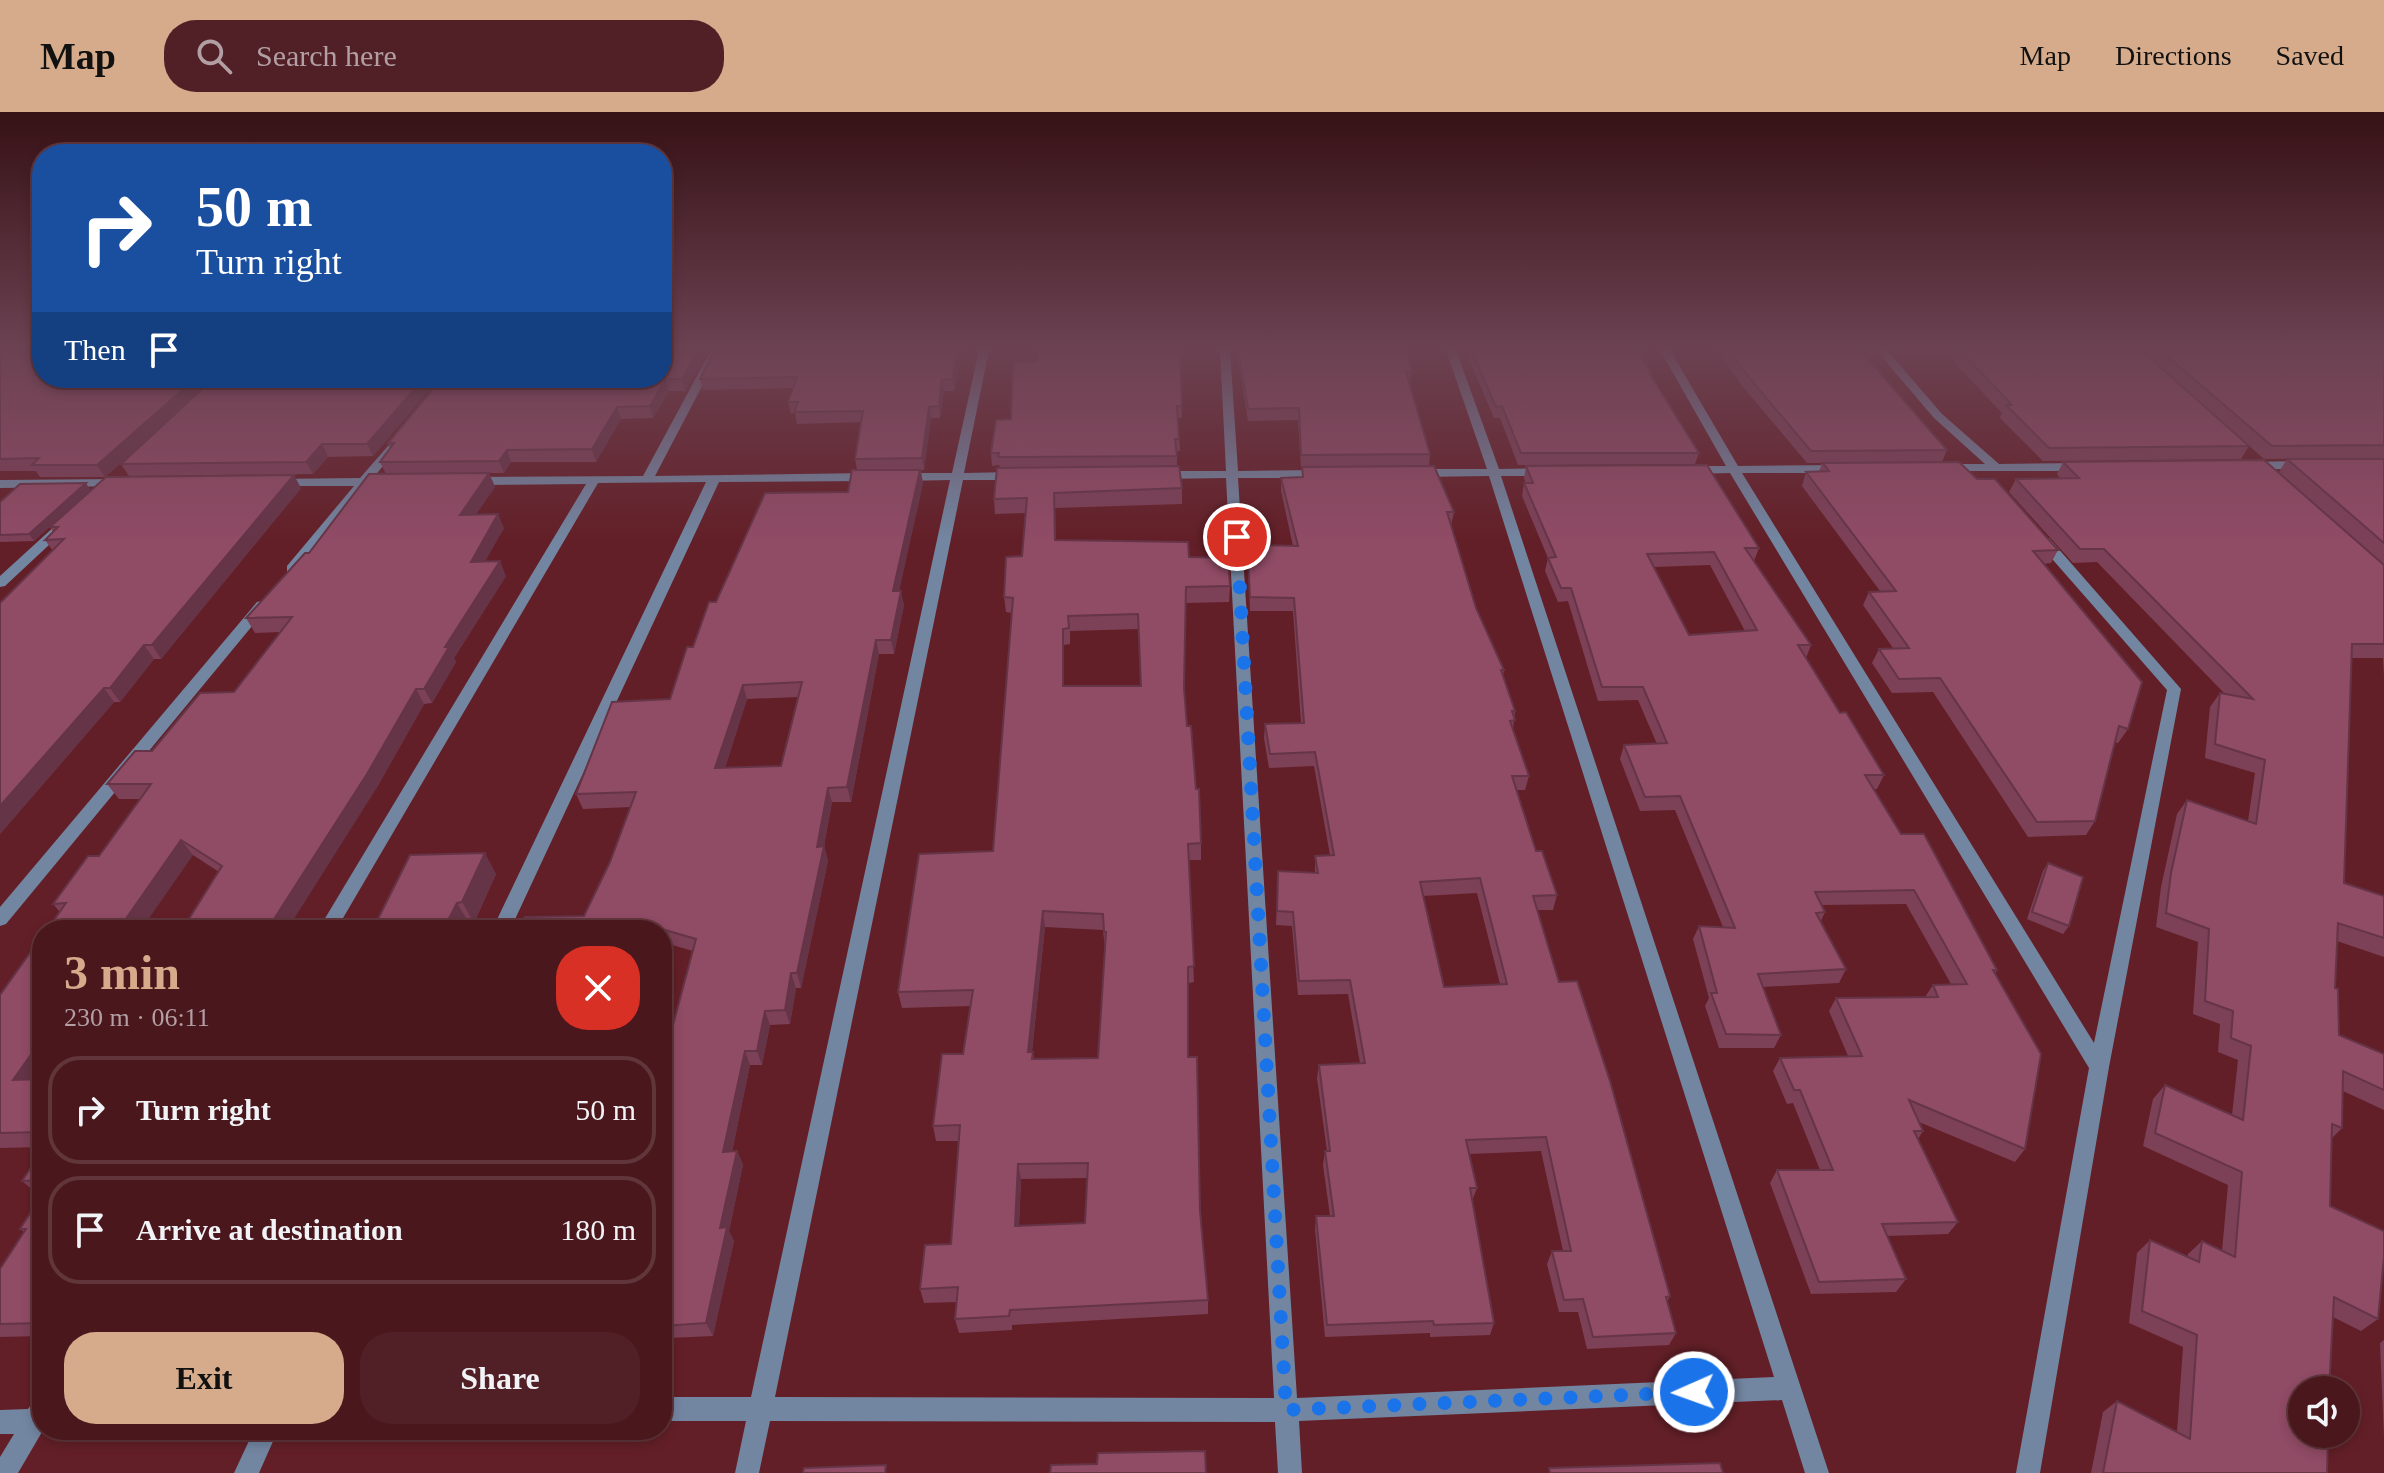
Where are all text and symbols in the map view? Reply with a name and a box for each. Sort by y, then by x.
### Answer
search box [164,20,724,92]
icon: search [192,34,236,78]
text: Map [40,35,116,77]
text: Search here [256,39,397,72]
text: Map [2020,40,2071,71]
text: Directions [2115,40,2232,71]
text: Saved [2276,40,2344,71]
icon: right [64,176,168,280]
text: 50 m [196,176,313,238]
text: Turn right [196,242,342,282]
icon: arrive [142,328,186,372]
text: Then [64,333,126,366]
pin [1203,503,1271,571]
icon: arrive [1215,515,1259,559]
text: 3 min [64,946,180,999]
button: close [556,946,640,1030]
text: 230 m · 06:11 [64,1003,210,1032]
icon: right [68,1088,112,1132]
text: Turn right [136,1093,271,1126]
text: 50 m [575,1093,636,1126]
icon: arrive [68,1208,112,1252]
text: Arrive at destination [136,1213,403,1246]
text: 180 m [560,1213,636,1246]
button: Exit [64,1332,344,1424]
button: Share [360,1332,640,1424]
position arrow [1652,1350,1736,1434]
map controls [2288,1376,2360,1448]
button: sound [2288,1376,2360,1448]

